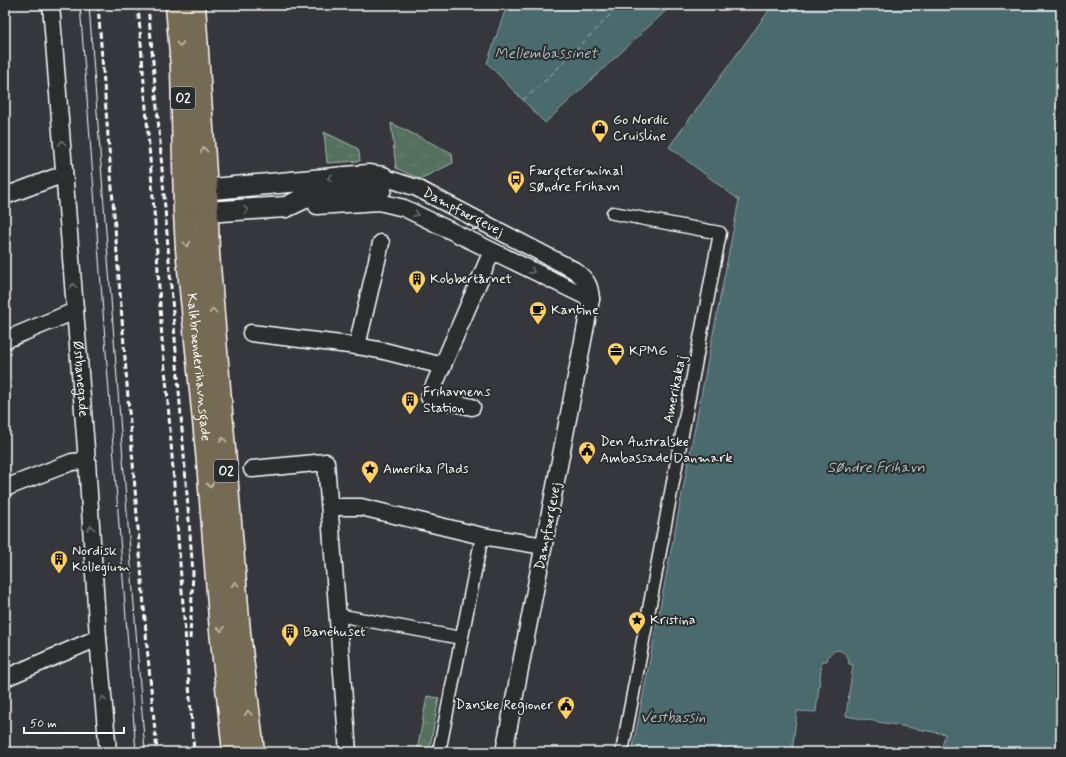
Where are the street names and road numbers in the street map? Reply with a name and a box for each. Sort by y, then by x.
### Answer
road number: O2 [171,87,195,109]
street label: Dampfærgevej [420,184,507,241]
street label: Kalkbrænderihavnsgade [182,292,215,442]
street label: Østbanegade [69,340,93,418]
street label: Amerikakaj [660,353,690,425]
road number: O2 [214,460,238,482]
street label: Dampfærgevej [531,480,567,572]

